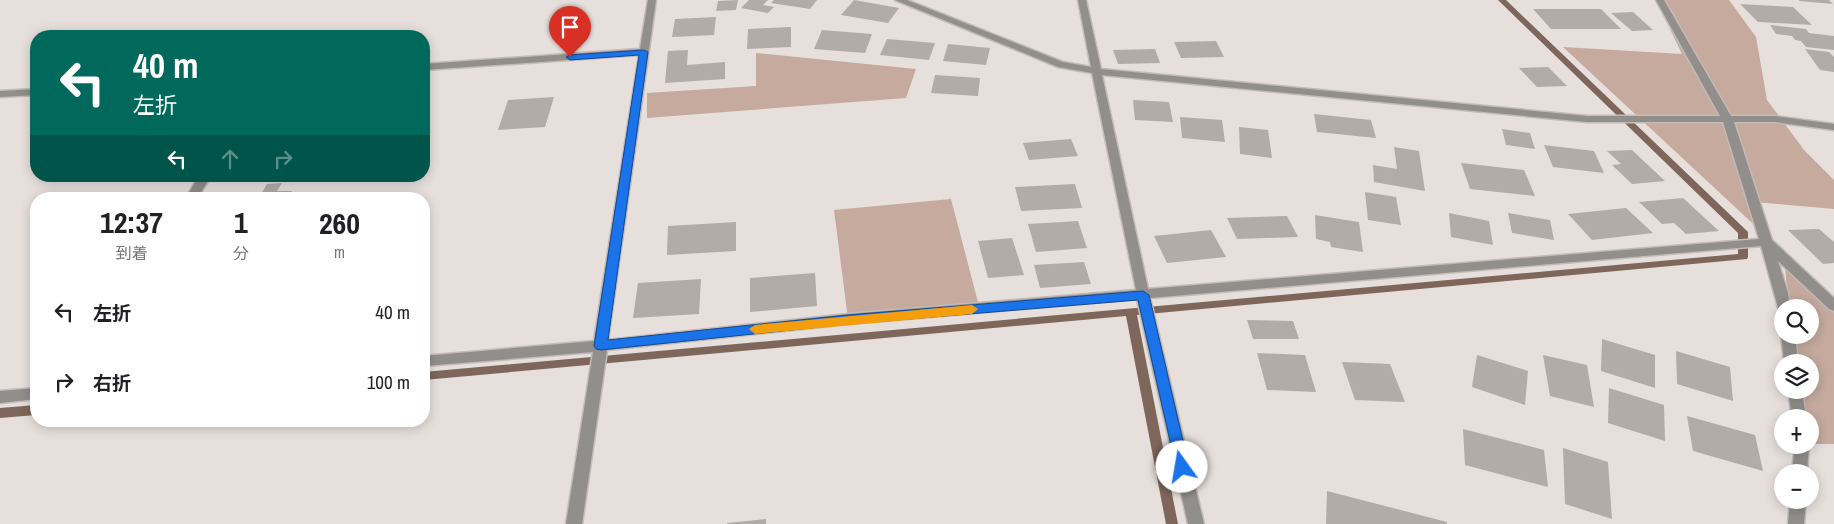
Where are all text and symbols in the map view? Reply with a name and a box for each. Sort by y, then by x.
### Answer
pin [549,6,591,57]
icon: arrive [556,13,584,41]
text: 40 m [133,42,198,89]
icon: left [50,50,115,115]
text: 左折 [133,90,177,120]
icon: left [163,145,191,173]
icon: ahead [216,145,244,173]
icon: right [269,145,297,173]
text: 12:37 [100,202,163,242]
text: 1 [234,202,248,242]
text: 260 [319,203,360,243]
text: m [334,241,345,263]
text: 到着 [115,242,147,264]
text: 分 [233,242,249,264]
icon: left [50,298,78,326]
text: 40 m [375,299,410,325]
map controls [1774,299,1819,509]
button: search [1774,299,1819,344]
text: 左折 [93,300,131,326]
button: layers [1774,354,1819,399]
icon: right [50,368,78,396]
text: 100 m [367,369,410,395]
text: 右折 [93,370,131,396]
button: + [1774,409,1819,454]
position arrow [1155,440,1207,492]
button: − [1774,464,1819,509]

